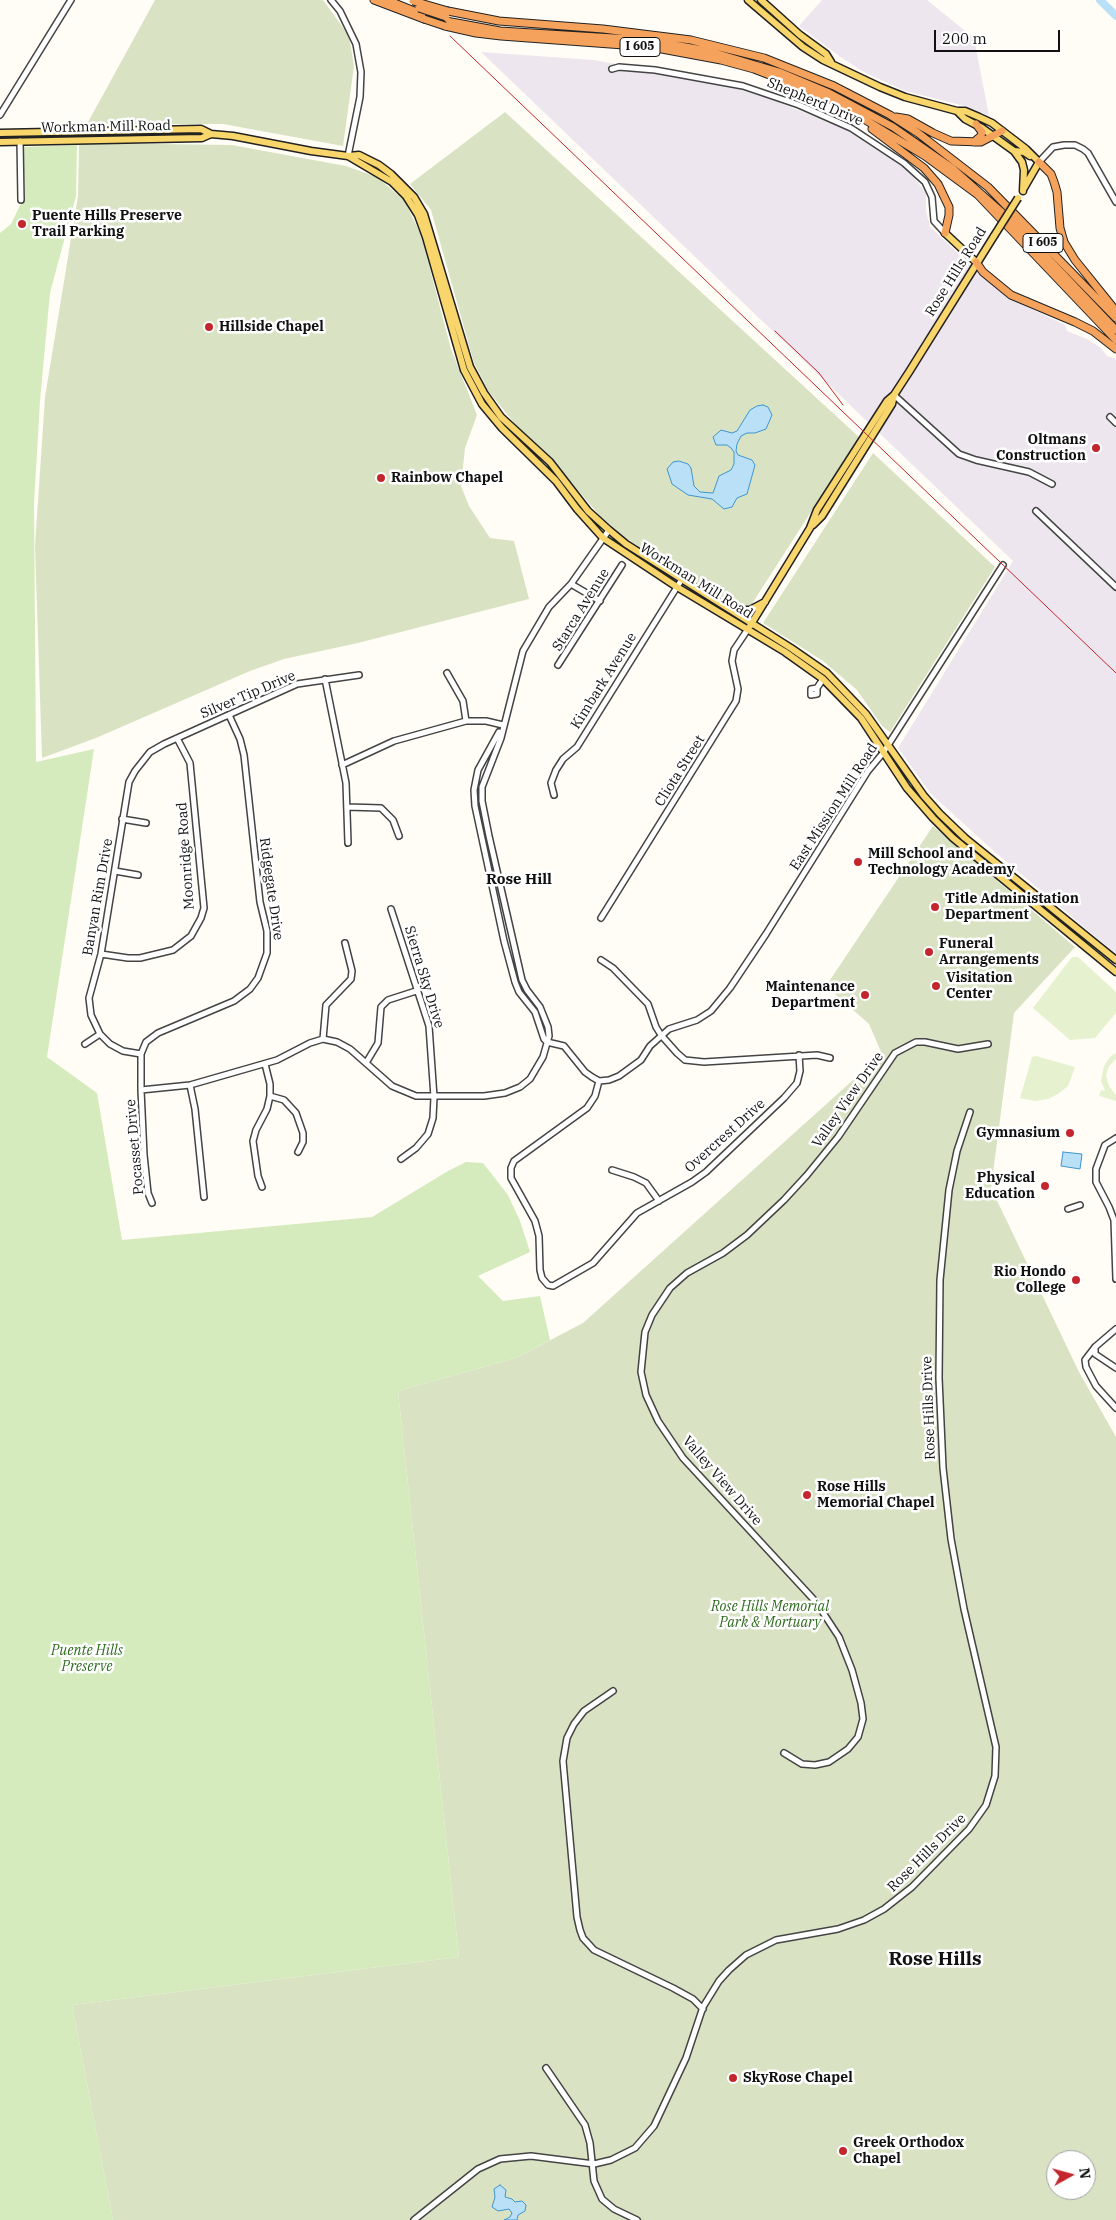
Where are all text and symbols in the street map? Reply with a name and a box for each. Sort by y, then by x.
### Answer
scale bar [936,20,1062,52]
text: 200 m [942,29,987,48]
road number: I 605 [620,38,660,56]
street label: Shepherd Drive [764,74,866,130]
street label: Workman Mill Road [41,117,171,137]
place label: Puente Hills Preserve Trail Parking [32,208,182,240]
marker: Puente Hills Preserve Trail Parking [16,218,28,230]
street label: Rose Hills Road [922,224,990,320]
road number: I 605 [1023,234,1063,252]
place label: Hillside Chapel [219,319,324,335]
marker: Hillside Chapel [203,321,215,333]
place label: Oltmans Construction [996,432,1086,464]
marker: Oltmans Construction [1090,442,1102,454]
place label: Rainbow Chapel [391,470,503,486]
marker: Rainbow Chapel [375,472,387,484]
street label: Workman Mill Road [636,539,756,623]
street label: Starca Avenue [549,566,613,654]
street label: Kimbark Avenue [568,630,640,732]
street label: Silver Tip Drive [198,667,298,723]
street label: Cliota Street [651,732,709,810]
street label: East Mission Mill Road [787,740,881,874]
street label: Moonridge Road [174,802,198,910]
street label: Banyan Rim Drive [79,837,117,957]
street label: Ridgegate Drive [255,837,287,941]
place label: Mill School and Technology Academy [868,846,1015,879]
marker: Mill School and Technology Academy [852,856,864,868]
district label: Rose Hill [486,871,552,889]
place label: Title Administation Department [945,891,1079,924]
marker: Title Administation Department [929,901,941,913]
street label: Sierra Sky Drive [400,924,448,1030]
place label: Funeral Arrangements [939,936,1039,969]
marker: Funeral Arrangements [923,946,935,958]
place label: Visitation Center [946,970,1013,1002]
place label: Maintenance Department [765,979,855,1012]
marker: Visitation Center [930,980,942,992]
marker: Maintenance Department [859,989,871,1001]
street label: Valley View Drive [809,1049,887,1151]
street label: Overcrest Drive [681,1095,769,1177]
street label: Pocasset Drive [122,1098,148,1196]
place label: Gymnasium [976,1125,1060,1141]
marker: Gymnasium [1064,1127,1076,1139]
place label: Physical Education [965,1170,1035,1202]
marker: Physical Education [1039,1180,1051,1192]
place label: Rio Hondo College [994,1264,1066,1296]
marker: Rio Hondo College [1070,1274,1082,1286]
street label: Rose Hills Drive [919,1356,939,1460]
street label: Valley View Drive [679,1433,765,1529]
place label: Rose Hills Memorial Chapel [817,1479,934,1511]
marker: Rose Hills Memorial Chapel [801,1489,813,1501]
park label: Rose Hills Memorial Park & Mortuary [711,1599,829,1631]
park label: Puente Hills Preserve [51,1643,123,1675]
street label: Rose Hills Drive [884,1810,970,1896]
district label: Rose Hills [888,1949,982,1971]
place label: SkyRose Chapel [743,2070,853,2086]
marker: SkyRose Chapel [727,2072,739,2084]
place label: Greek Orthodox Chapel [853,2135,964,2168]
marker: Greek Orthodox Chapel [837,2145,849,2157]
north arrow [1046,2150,1096,2200]
text: N [1075,2167,1095,2180]

